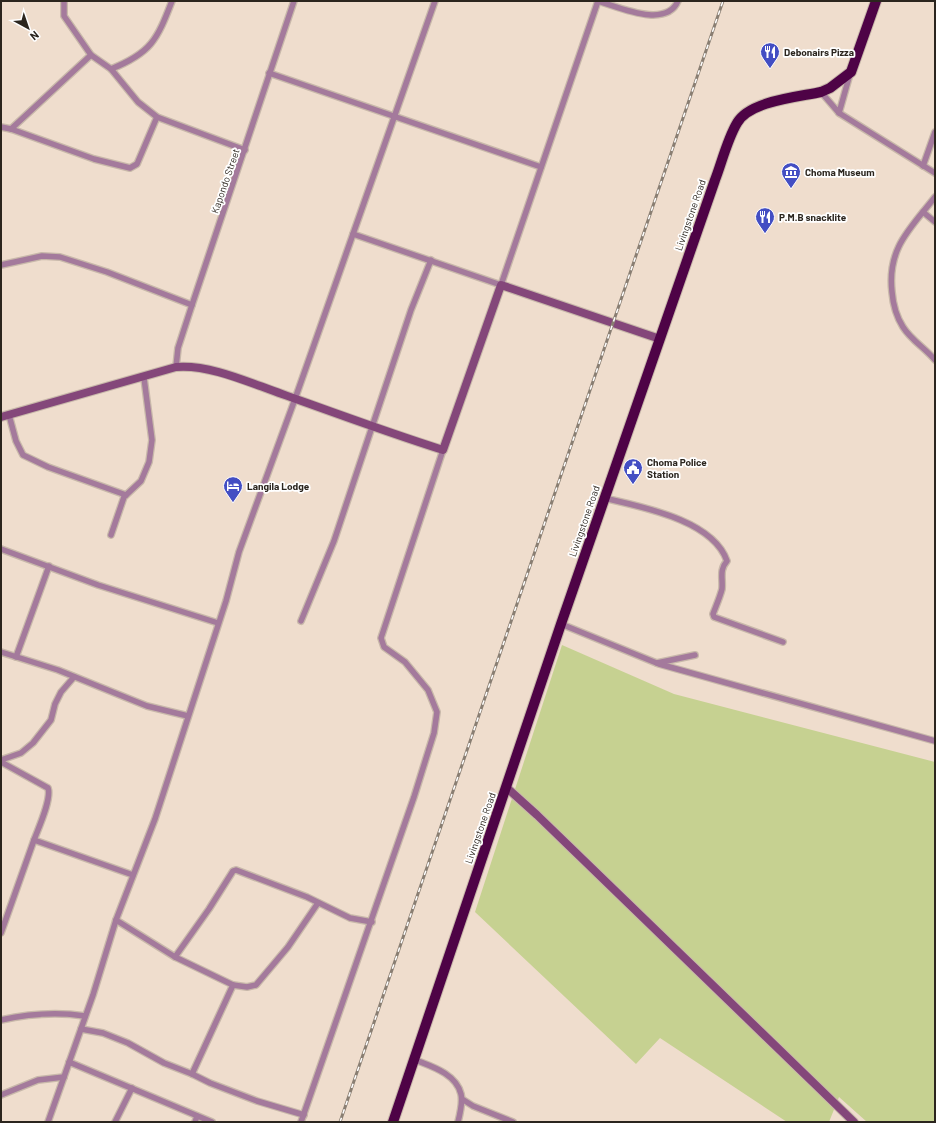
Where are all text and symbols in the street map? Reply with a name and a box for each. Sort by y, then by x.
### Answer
north arrow [8,8,48,48]
text: N [28,29,42,43]
restaurant icon: Debonairs Pizza [759,41,781,69]
place label: Debonairs Pizza [784,46,854,58]
street label: Kapondo Street [208,147,242,215]
museum icon: Choma Museum [780,161,802,189]
place label: Choma Museum [805,166,875,178]
street label: Livingstone Road [672,178,708,252]
restaurant icon: P.M.B snacklite [754,206,776,234]
place label: P.M.B snacklite [779,211,847,223]
place label: Choma Police Station [647,456,707,480]
public building icon: Choma Police Station [622,457,644,485]
hotel icon: Langila Lodge [222,475,244,503]
place label: Langila Lodge [247,480,310,492]
street label: Livingstone Road [566,484,602,558]
street label: Livingstone Road [462,791,498,865]

